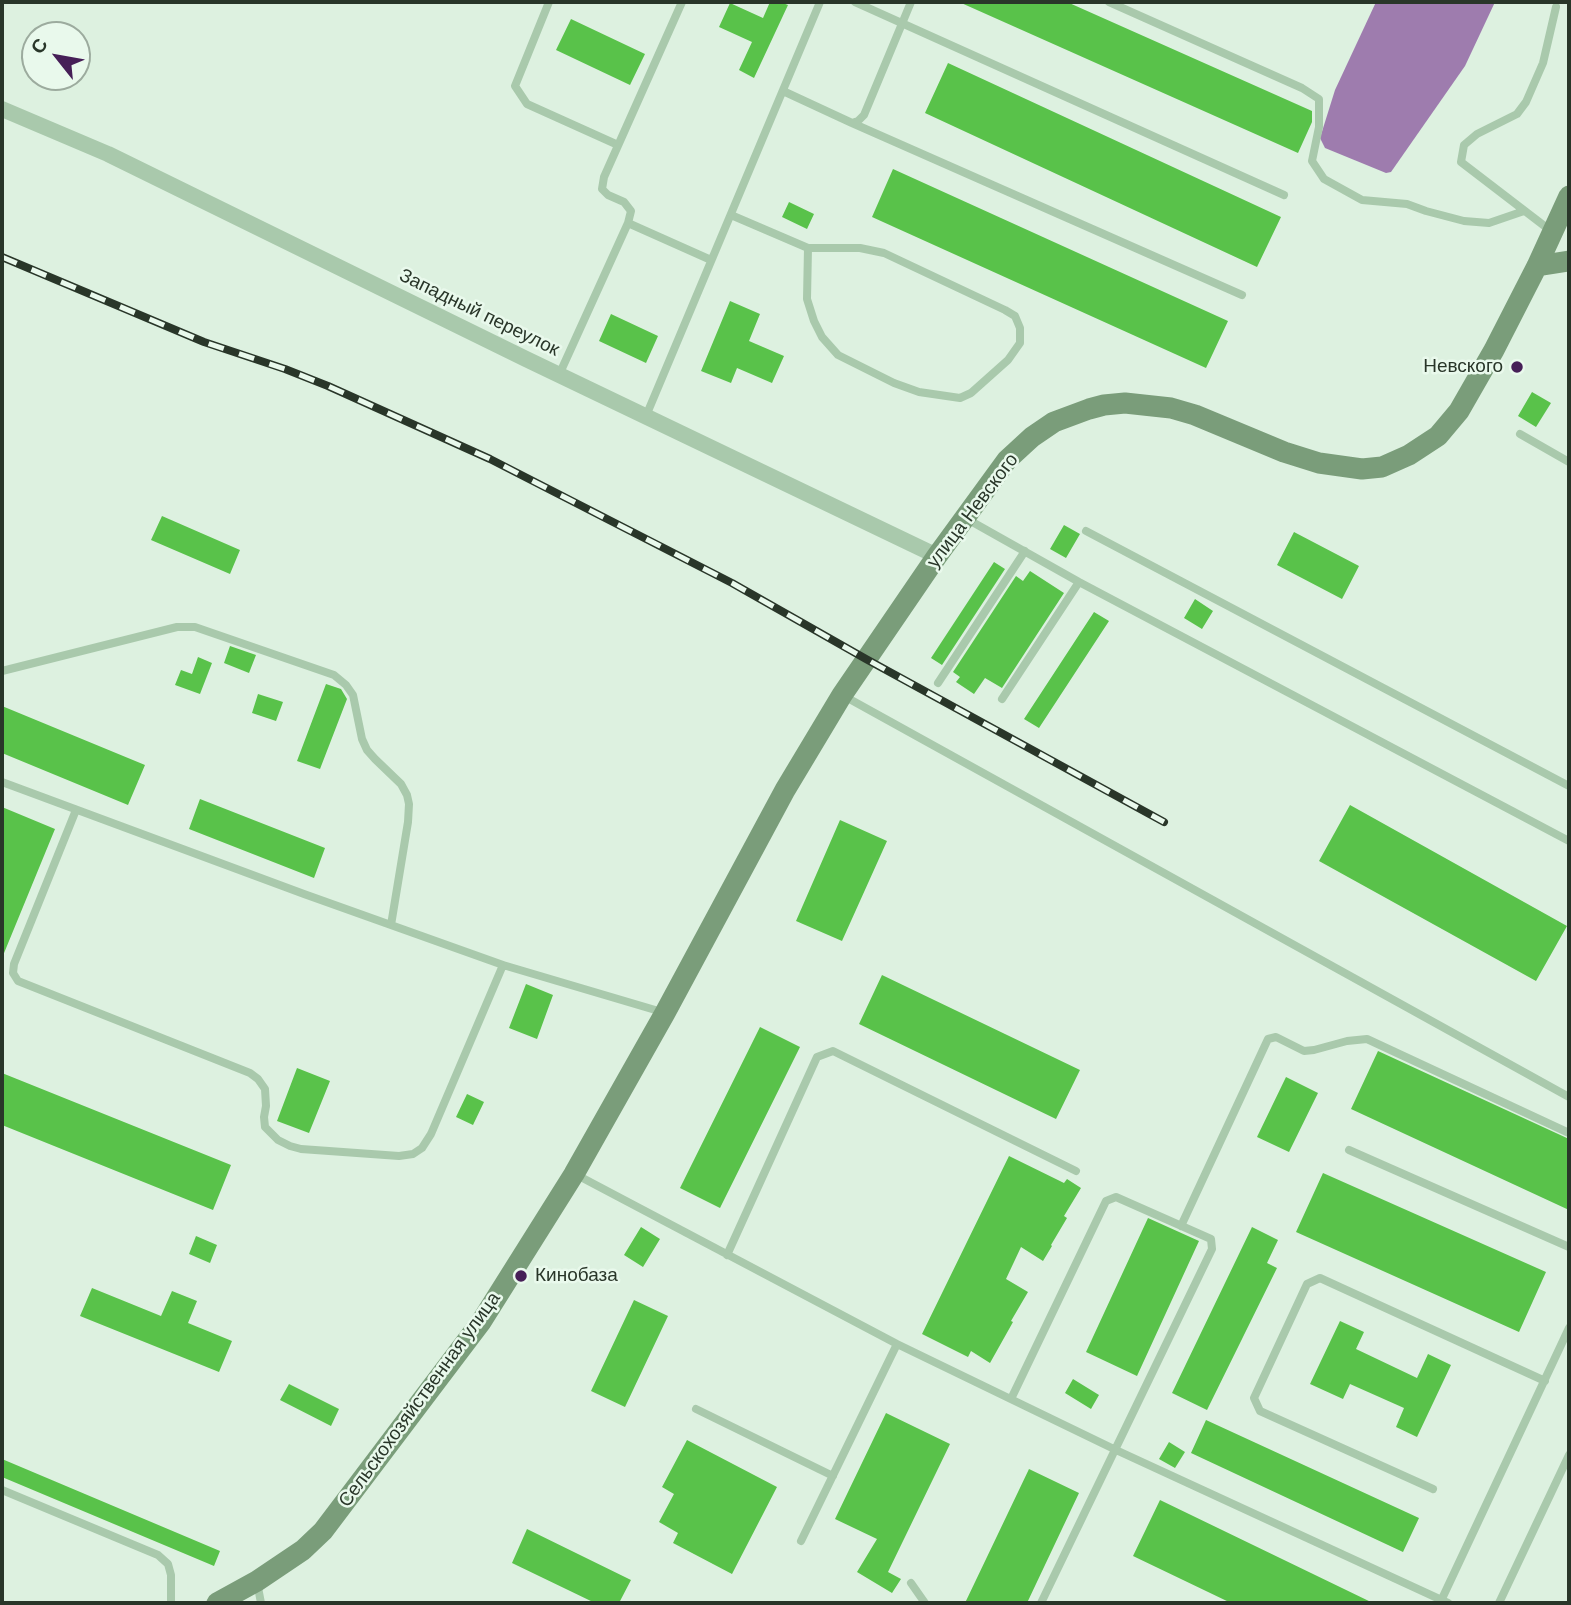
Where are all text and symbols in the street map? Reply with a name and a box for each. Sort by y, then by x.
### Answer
north arrow [21,21,91,91]
text: С [27,35,52,57]
street label: Западный переулок [395,264,563,362]
place label: Невского [1423,356,1503,378]
marker: Невского [1509,359,1525,375]
street label: улица Невского [923,449,1023,573]
place label: Кинобаза [535,1265,618,1287]
marker: Кинобаза [513,1268,529,1284]
street label: Сельскохозяйственная улица [334,1288,506,1512]

